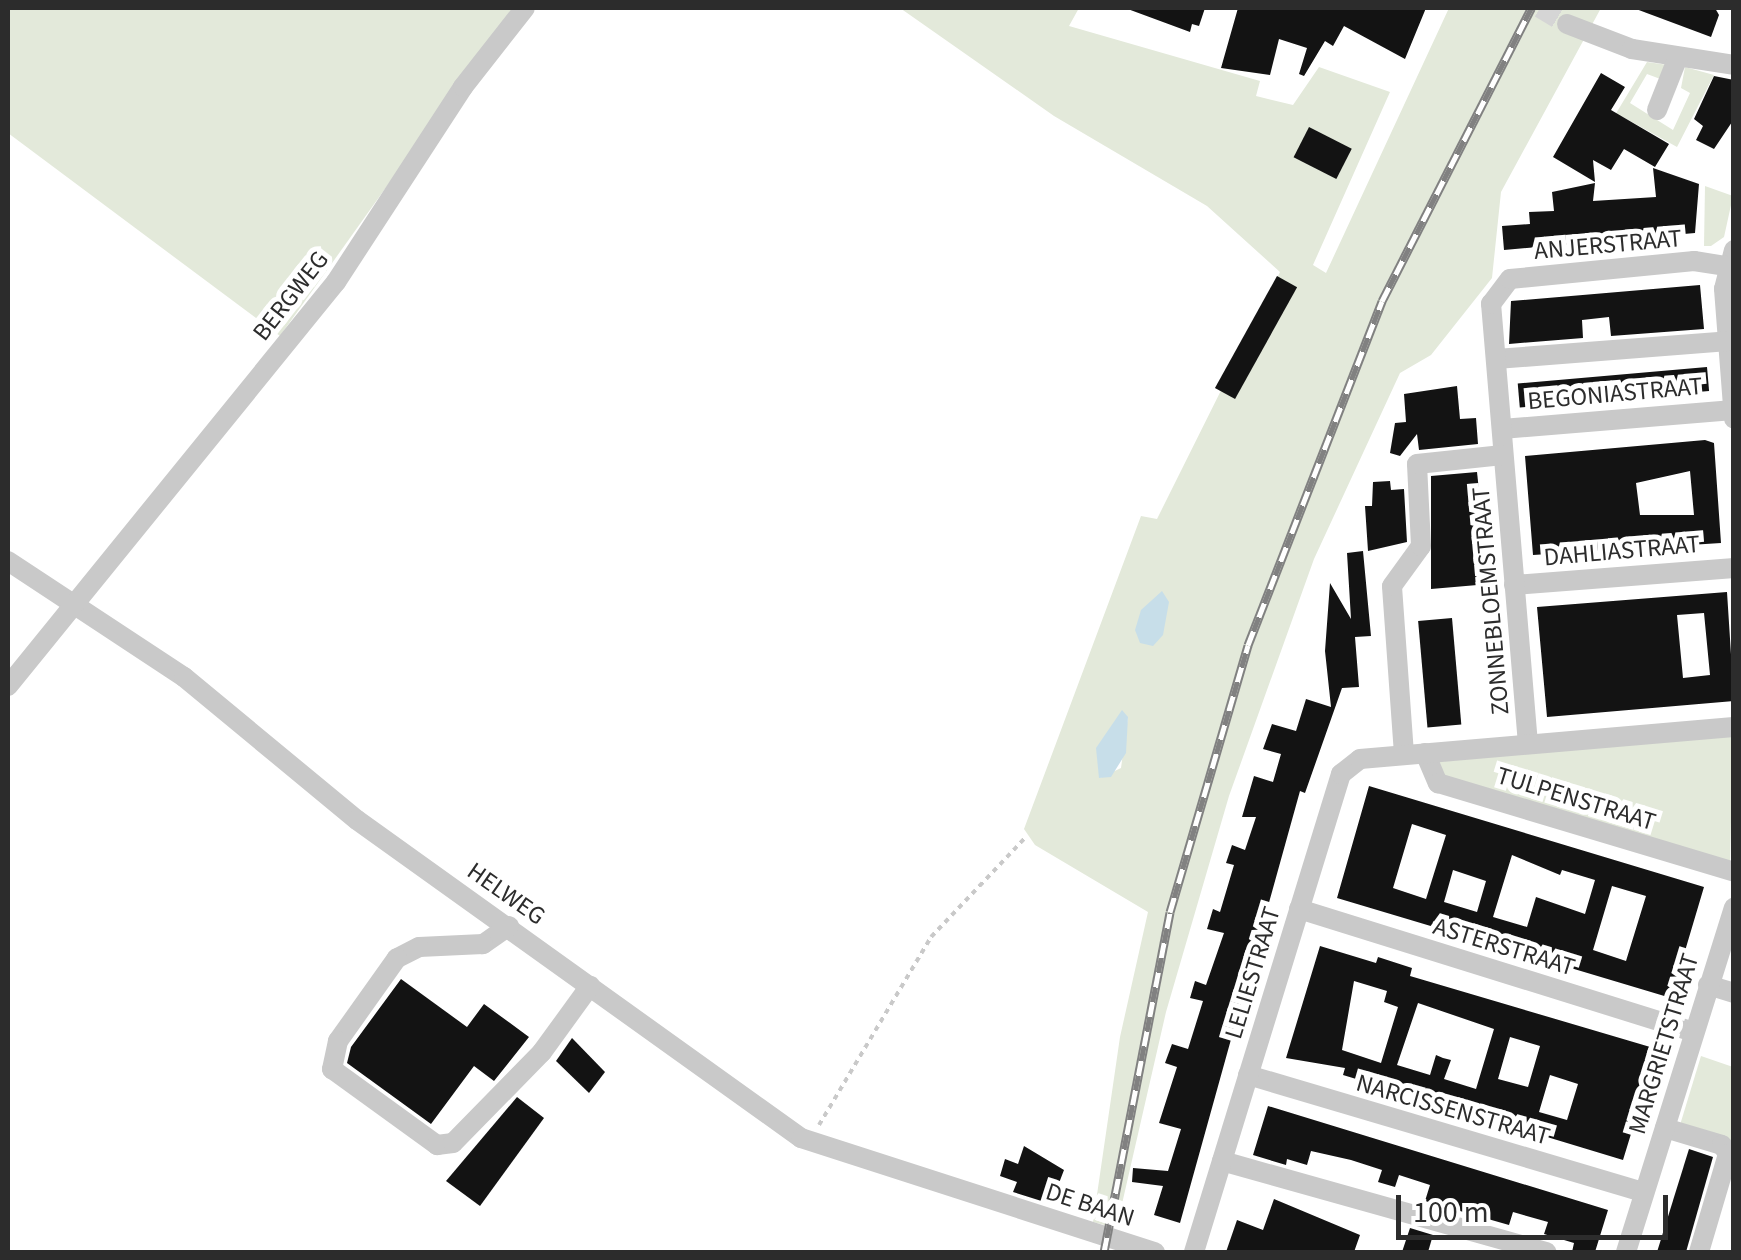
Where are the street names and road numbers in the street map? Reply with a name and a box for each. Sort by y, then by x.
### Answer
street label: ANJERSTRAAT [1533,224,1683,266]
street label: BERGWEG [247,245,335,347]
street label: BEGONIASTRAAT [1526,371,1704,417]
street label: ZONNEBLOEMSTRAAT [1466,486,1516,716]
street label: DAHLIASTRAAT [1543,529,1701,573]
street label: TULPENSTRAAT [1493,761,1659,837]
street label: HELWEG [461,856,551,932]
street label: LELIESTRAAT [1219,903,1287,1043]
street label: ASTERSTRAAT [1430,911,1578,983]
street label: MARGRIETSTRAAT [1622,950,1706,1138]
street label: NARCISSENSTRAAT [1353,1068,1553,1152]
street label: DE BAAN [1042,1177,1138,1233]

